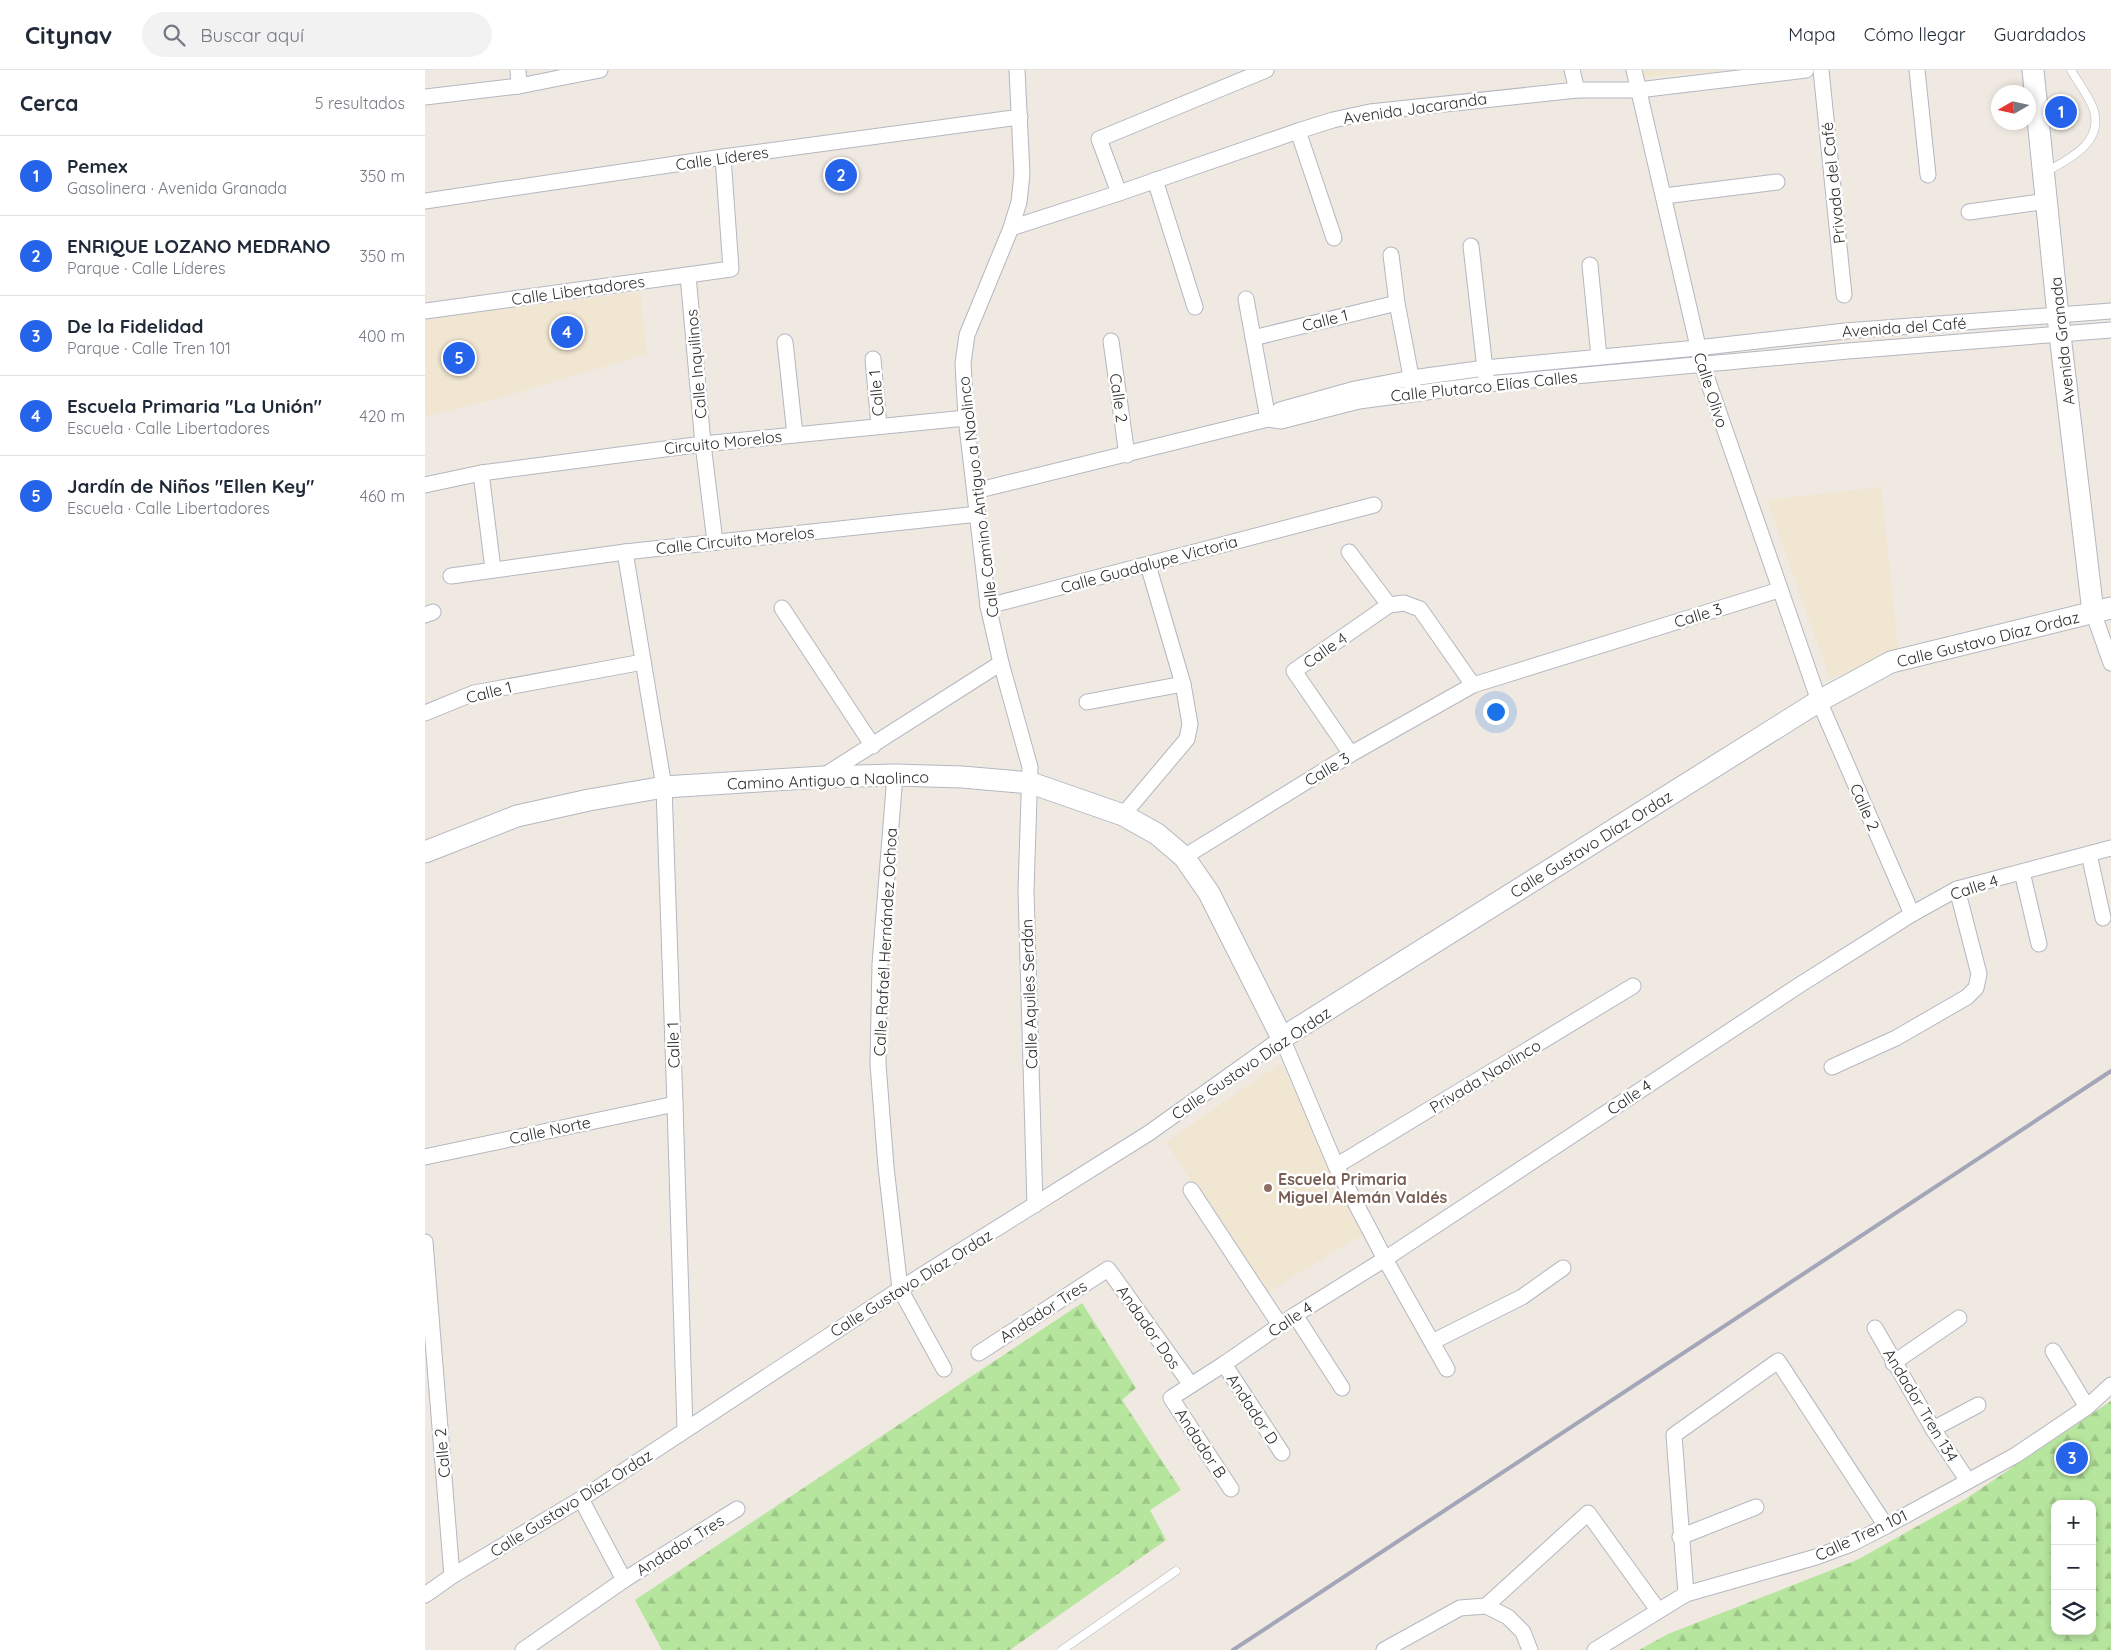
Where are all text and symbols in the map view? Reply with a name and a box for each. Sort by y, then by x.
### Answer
search box [142,12,492,57]
text: Citynav [25,20,112,50]
icon: search [160,21,188,49]
text: Buscar aquí [200,23,304,47]
text: Mapa [1788,23,1836,46]
text: Cómo llegar [1864,23,1966,46]
text: Guardados [1994,23,2086,46]
north arrow [1991,85,2036,130]
street label: Avenida Jacaranda [1342,88,1488,128]
text: Cerca [20,90,78,116]
text: 5 resultados [315,93,405,113]
pin: 1 [2045,93,2077,131]
street label: Privada del Café [1817,121,1849,245]
street label: Calle Líderes [674,142,770,174]
text: Pemex [67,154,127,178]
pin: 2 [825,156,857,194]
text: 1 [33,166,39,186]
text: 350 m [359,166,405,186]
text: Gasolinera · Avenida Granada [67,178,287,198]
text: ENRIQUE LOZANO MEDRANO [67,234,330,258]
text: 2 [31,246,41,266]
text: 350 m [359,246,405,266]
text: Parque · Calle Líderes [67,258,225,278]
street label: Calle Libertadores [510,271,646,309]
street label: Avenida Granada [2045,276,2079,406]
street label: Calle 1 [1300,305,1350,335]
street label: Calle Inquilinos [681,308,711,420]
pin: 4 [551,313,583,351]
street label: Avenida del Café [1841,313,1967,341]
text: De la Fidelidad [67,314,203,338]
text: 3 [32,326,40,346]
text: 400 m [359,326,405,346]
text: Parque · Calle Tren 101 [67,338,231,358]
pin: 5 [443,339,475,377]
street label: Calle Olivo [1689,350,1733,430]
street label: Calle Plutarco Elías Calles [1390,366,1578,406]
street label: Calle 1 [864,369,888,417]
street label: Calle 2 [1106,372,1132,424]
street label: Calle Camino Antiguo a Naolinco [953,375,1003,619]
text: Escuela Primaria "La Unión" [67,394,322,418]
text: 4 [31,406,41,426]
text: 420 m [359,406,405,426]
text: Escuela · Calle Libertadores [67,418,270,438]
street label: Circuito Morelos [663,426,783,458]
text: Jardín de Niños "Ellen Key" [67,474,314,498]
text: 5 [31,486,41,506]
text: 460 m [359,486,405,506]
text: Escuela · Calle Libertadores [67,498,270,518]
street label: Calle Circuito Morelos [655,522,815,558]
street label: Calle Guadalupe Victoria [1058,531,1240,597]
street label: Calle 3 [1672,598,1724,632]
street label: Calle Gustavo Díaz Ordaz [1895,607,2081,671]
street label: Calle 4 [1299,628,1351,672]
street label: Calle 1 [464,677,514,707]
your location [1483,699,1509,725]
street label: Calle 3 [1301,748,1353,790]
street label: Camino Antiguo a Naolinco [727,766,929,794]
street label: Calle 2 [1846,780,1884,834]
street label: Calle Gustavo Díaz Ordaz [1506,786,1676,902]
street label: Calle Rafaél Hernández Ochoa [869,827,901,1057]
street label: Calle 4 [1948,870,2000,904]
street label: Calle Aquiles Serdán [1016,919,1042,1069]
street label: Calle Gustavo Díaz Ordaz [1168,1002,1334,1124]
street label: Calle 1 [662,1021,684,1069]
street label: Privada Naolinco [1426,1035,1544,1117]
street label: Calle 4 [1603,1075,1655,1119]
street label: Calle Norte [508,1112,592,1148]
place label: Escuela Primaria Miguel Alemán Valdés [1278,1169,1448,1207]
marker: Escuela Primaria Miguel Alemán Valdés [1262,1182,1274,1194]
street label: Calle Gustavo Díaz Ordaz [826,1225,996,1341]
street label: Andador Tres [996,1275,1090,1347]
street label: Andador Dos [1113,1281,1185,1373]
street label: Calle 4 [1264,1297,1316,1341]
street label: Andador Tren 134 [1879,1345,1963,1465]
street label: Andador D [1223,1370,1283,1448]
street label: Andador B [1171,1404,1231,1482]
street label: Calle 2 [430,1427,454,1479]
pin: 3 [2056,1439,2088,1477]
street label: Calle Gustavo Díaz Ordaz [486,1445,656,1561]
map controls [2051,1500,2096,1635]
button: + [2051,1500,2096,1545]
street label: Calle Tren 101 [1812,1505,1910,1565]
street label: Andador Tres [632,1510,728,1580]
button: − [2051,1545,2096,1590]
button: layers [2051,1590,2096,1635]

